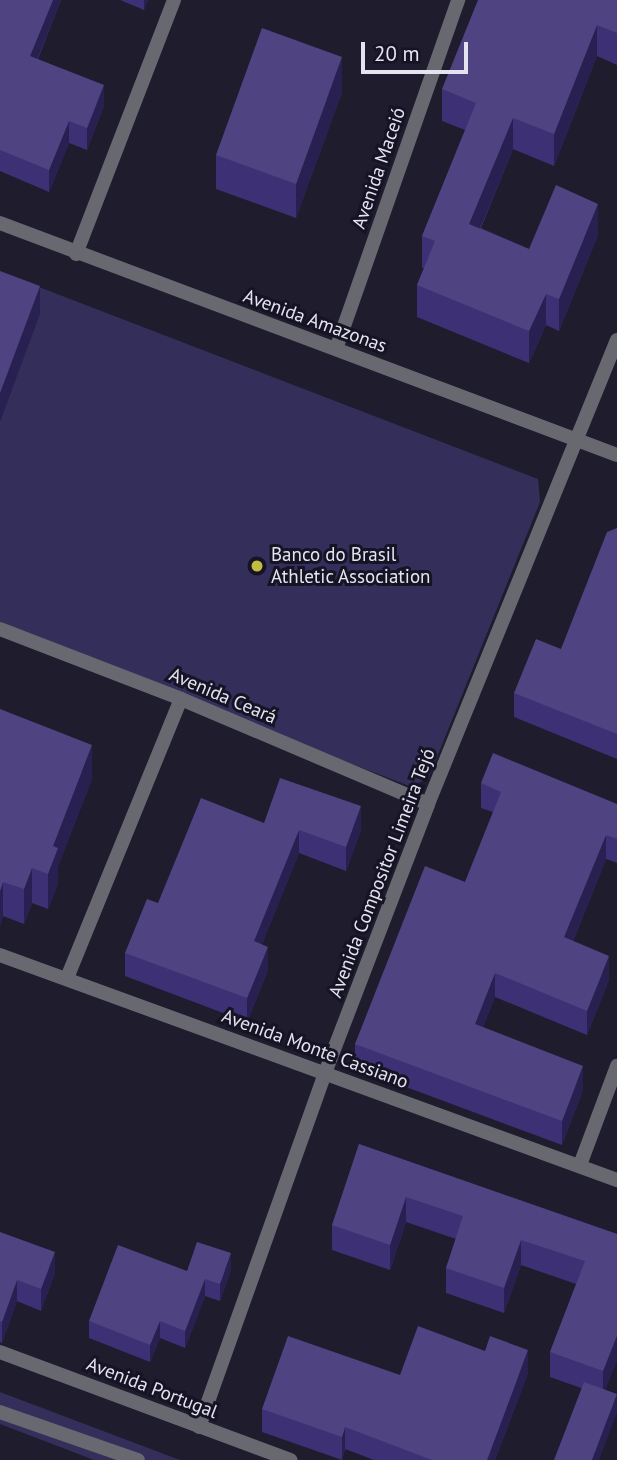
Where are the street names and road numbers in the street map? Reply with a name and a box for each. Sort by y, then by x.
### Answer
street label: Avenida Maceió [348,104,410,232]
street label: Avenida Amazonas [240,284,390,358]
street label: Avenida Ceará [166,663,280,729]
street label: Avenida Compositor Limeira Tejó [324,745,440,1001]
street label: Avenida Monte Cassiano [219,1005,411,1093]
street label: Avenida Portugal [83,1353,221,1423]

